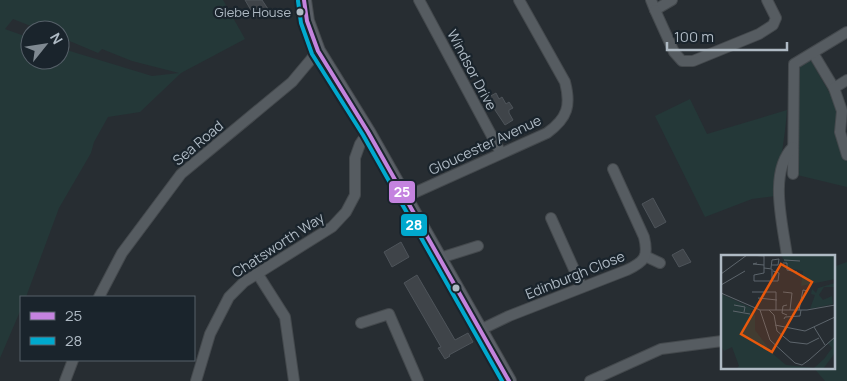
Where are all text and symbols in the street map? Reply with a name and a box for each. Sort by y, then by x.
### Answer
place label: Glebe House [215,3,291,21]
marker: Glebe House [295,7,305,17]
north arrow [20,20,70,70]
scale bar [667,20,787,52]
street label: Windsor Drive [443,26,502,113]
text: 100 m [674,26,714,47]
text: N [46,29,67,47]
street label: Gloucester Avenue [425,110,544,179]
street label: Sea Road [168,116,227,169]
line badge: 25 [388,180,416,204]
text: 25 [394,182,410,201]
street label: Chatsworth Way [228,207,328,282]
line badge: 28 [400,213,428,237]
text: 28 [406,215,422,234]
street label: Edinburgh Close [522,246,627,303]
inset map [721,255,834,368]
unlabelled marker [451,283,461,293]
legend [20,296,195,361]
text: 25 [65,305,82,326]
text: 28 [65,330,82,351]

